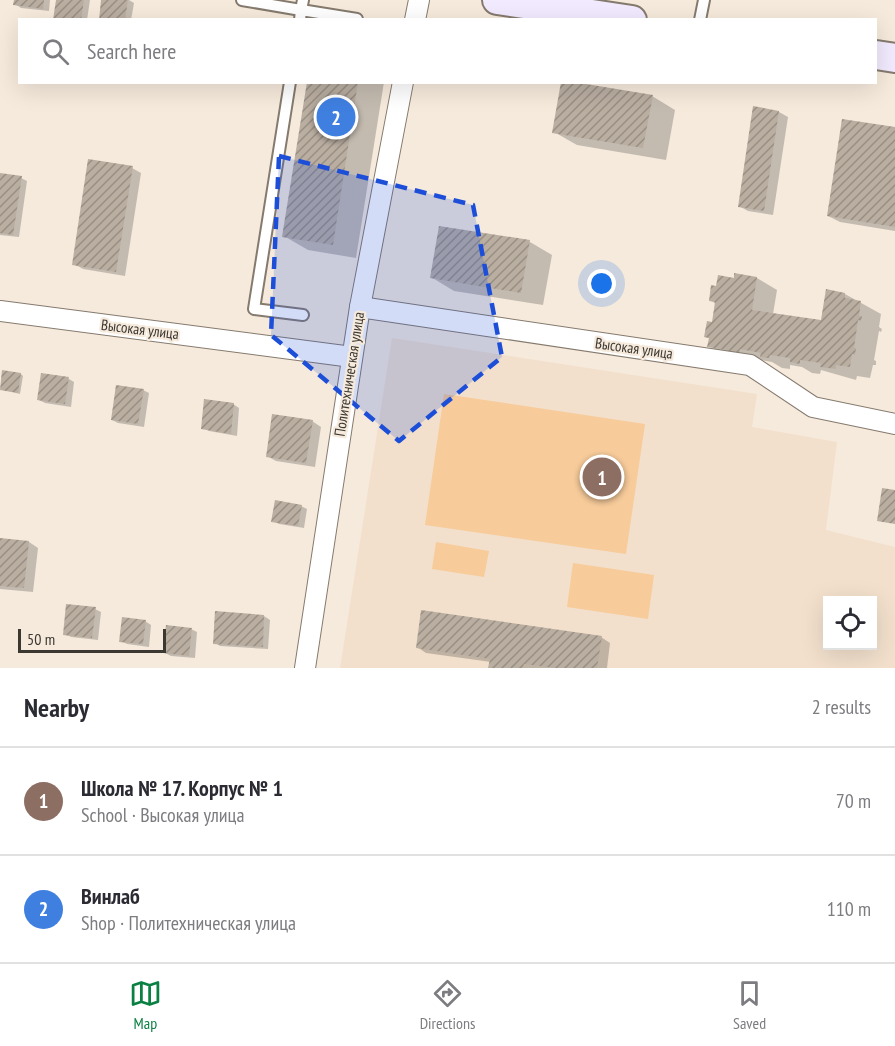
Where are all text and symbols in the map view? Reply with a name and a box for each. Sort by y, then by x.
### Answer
search box [18,18,877,84]
icon: search [39,35,72,68]
text: Search here [87,37,176,65]
pin: 2 [316,94,356,140]
your location [587,269,616,298]
street label: Политехническая улица [330,310,368,438]
street label: Высокая улица [100,315,180,343]
street label: Высокая улица [594,333,674,363]
pin: 1 [582,454,622,500]
map controls [823,596,877,650]
button: locate [823,596,877,650]
scale bar [18,626,166,654]
text: 50 m [27,629,55,649]
text: Nearby [24,691,89,724]
text: 2 results [812,694,871,720]
text: Школа № 17. Корпус № 1 [81,774,283,802]
text: 1 [39,788,48,814]
text: 70 m [836,788,871,814]
text: School · Высокая улица [81,802,244,828]
text: Винлаб [81,882,140,910]
text: 2 [39,896,48,922]
text: 110 m [827,896,871,922]
text: Shop · Политехническая улица [81,910,296,936]
tab: Map [129,977,162,1033]
tab: Directions [420,977,475,1033]
tab: Saved [733,977,766,1033]

